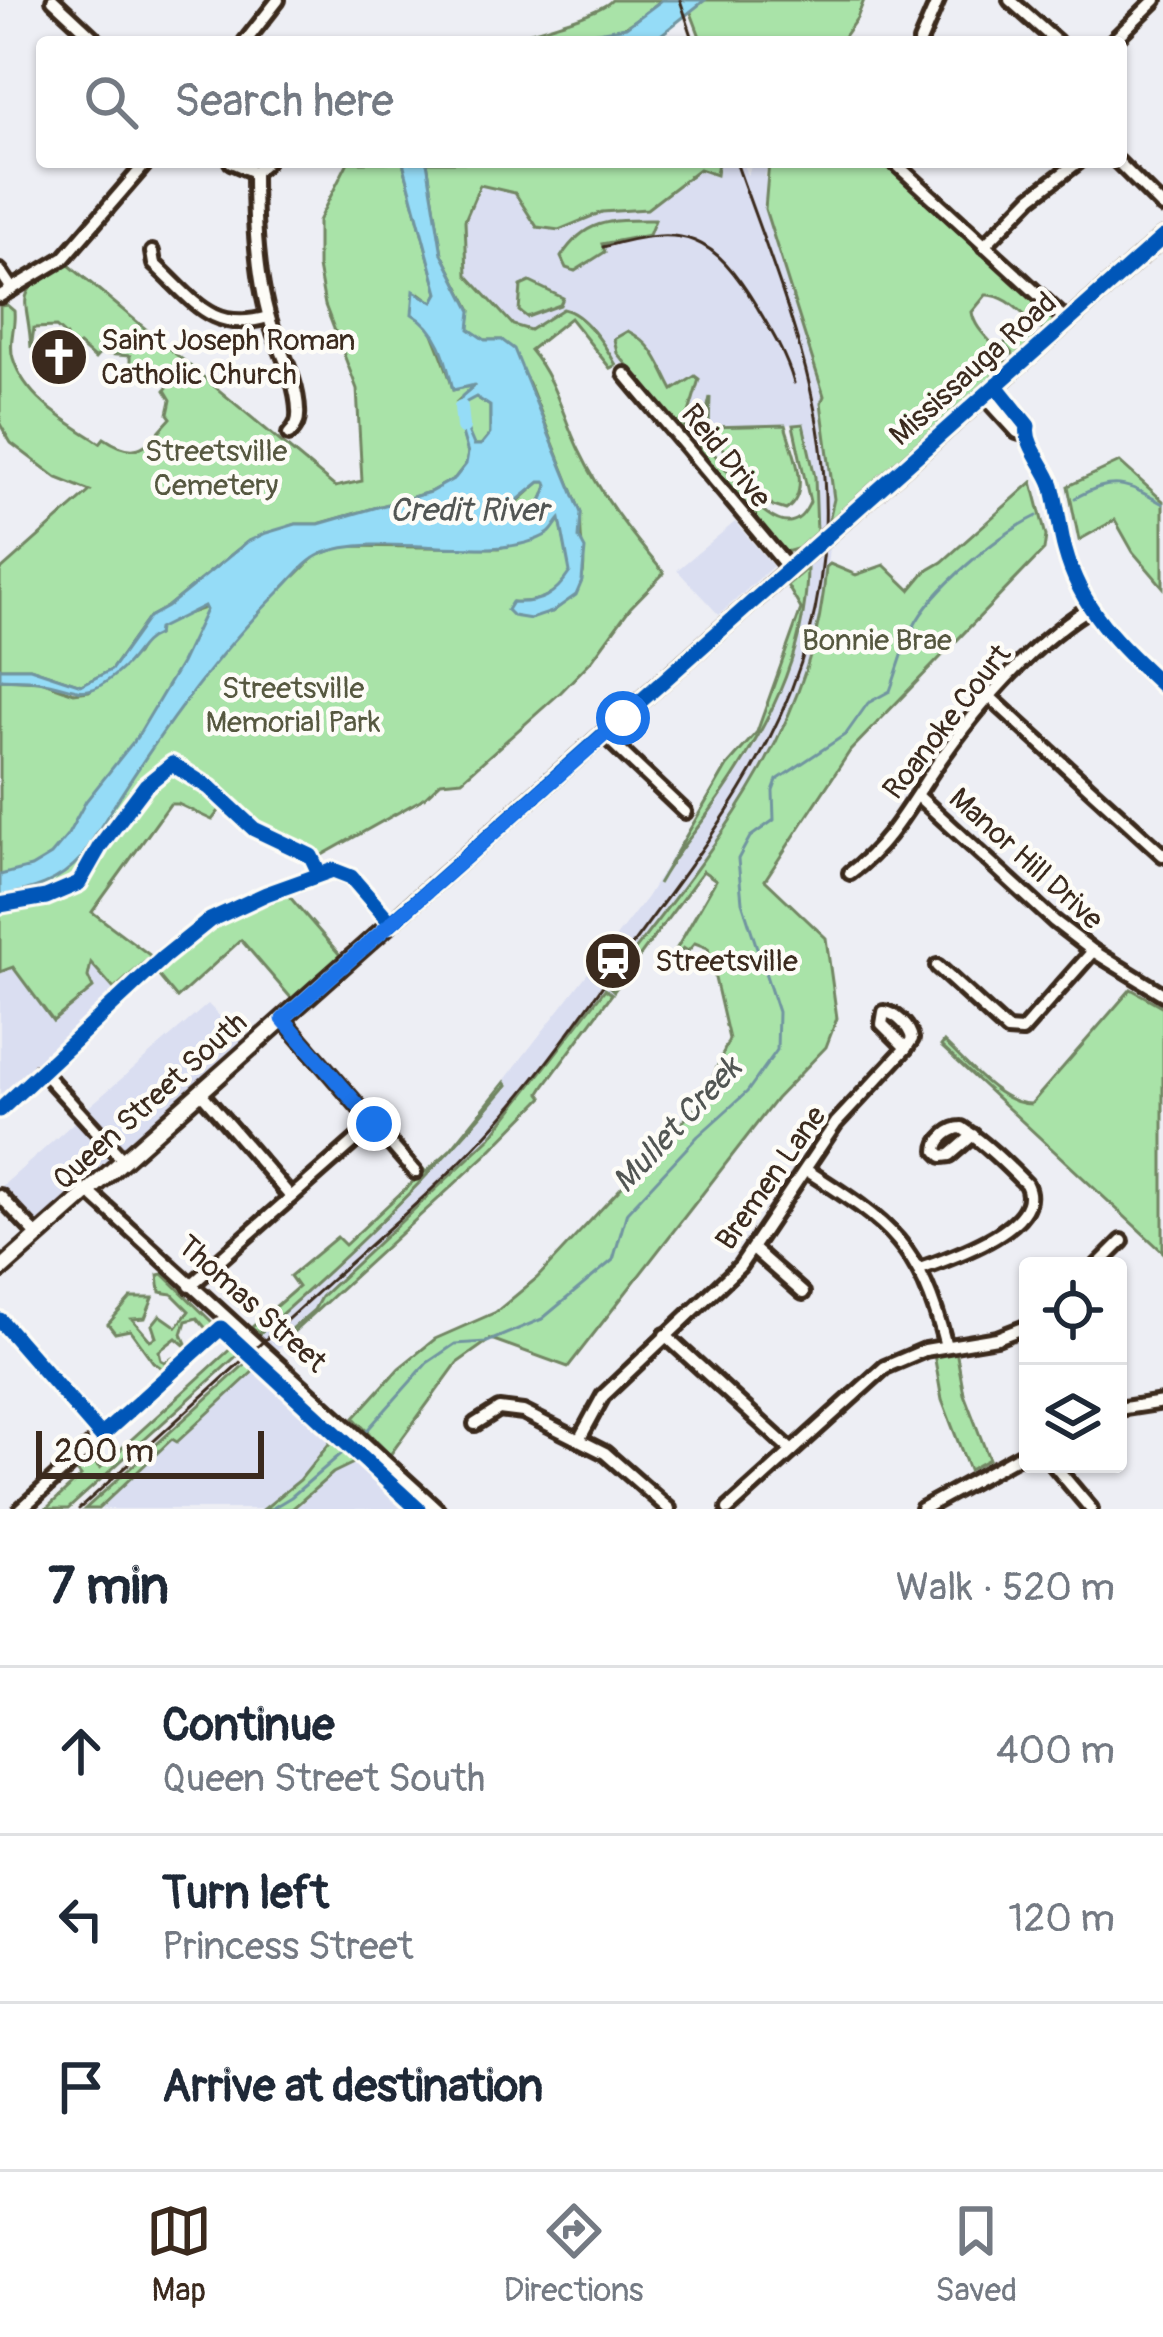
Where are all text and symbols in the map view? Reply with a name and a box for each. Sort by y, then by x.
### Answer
search box [36,36,1127,168]
icon: search [78,69,144,135]
text: Search here [174,74,394,130]
street label: Mississauga Road [882,284,1064,454]
place label: Saint Joseph Roman Catholic Church [101,322,355,393]
church icon: Saint Joseph Roman Catholic Church [28,326,90,388]
street label: Reid Drive [673,397,779,516]
park label: Streetsville Cemetery [145,433,288,504]
water label: Credit River [389,490,553,531]
park label: Bonnie Brae [802,622,952,659]
street label: Roanoke Court [875,636,1020,807]
park label: Streetsville Memorial Park [205,670,381,741]
route start [596,691,650,745]
street label: Manor Hill Drive [941,780,1111,938]
station icon: Streetsville [582,930,644,992]
place label: Streetsville [655,943,798,980]
street label: Queen Street South [45,1004,255,1198]
water label: Mullet Creek [604,1046,752,1201]
route end [347,1097,401,1151]
street label: Bremen Lane [708,1099,834,1257]
street label: Thomas Street [170,1227,335,1381]
map controls [1019,1257,1127,1473]
button: locate [1019,1257,1127,1365]
button: layers [1019,1365,1127,1473]
scale bar [36,1425,264,1478]
text: 200 m [54,1431,154,1472]
text: 7 min [48,1555,169,1619]
text: Walk · 520 m [896,1563,1115,1612]
text: Continue [162,1698,335,1754]
icon: ahead [48,1718,114,1784]
text: 400 m [996,1726,1115,1775]
text: Queen Street South [162,1754,485,1803]
text: Turn left [162,1866,329,1922]
icon: left [48,1886,114,1952]
text: 120 m [1008,1894,1115,1943]
text: Princess Street [162,1922,413,1971]
icon: arrive [48,2054,114,2120]
text: Arrive at destination [162,2059,543,2115]
tab: Map [146,2198,212,2311]
tab: Directions [504,2198,644,2311]
tab: Saved [935,2198,1017,2311]

